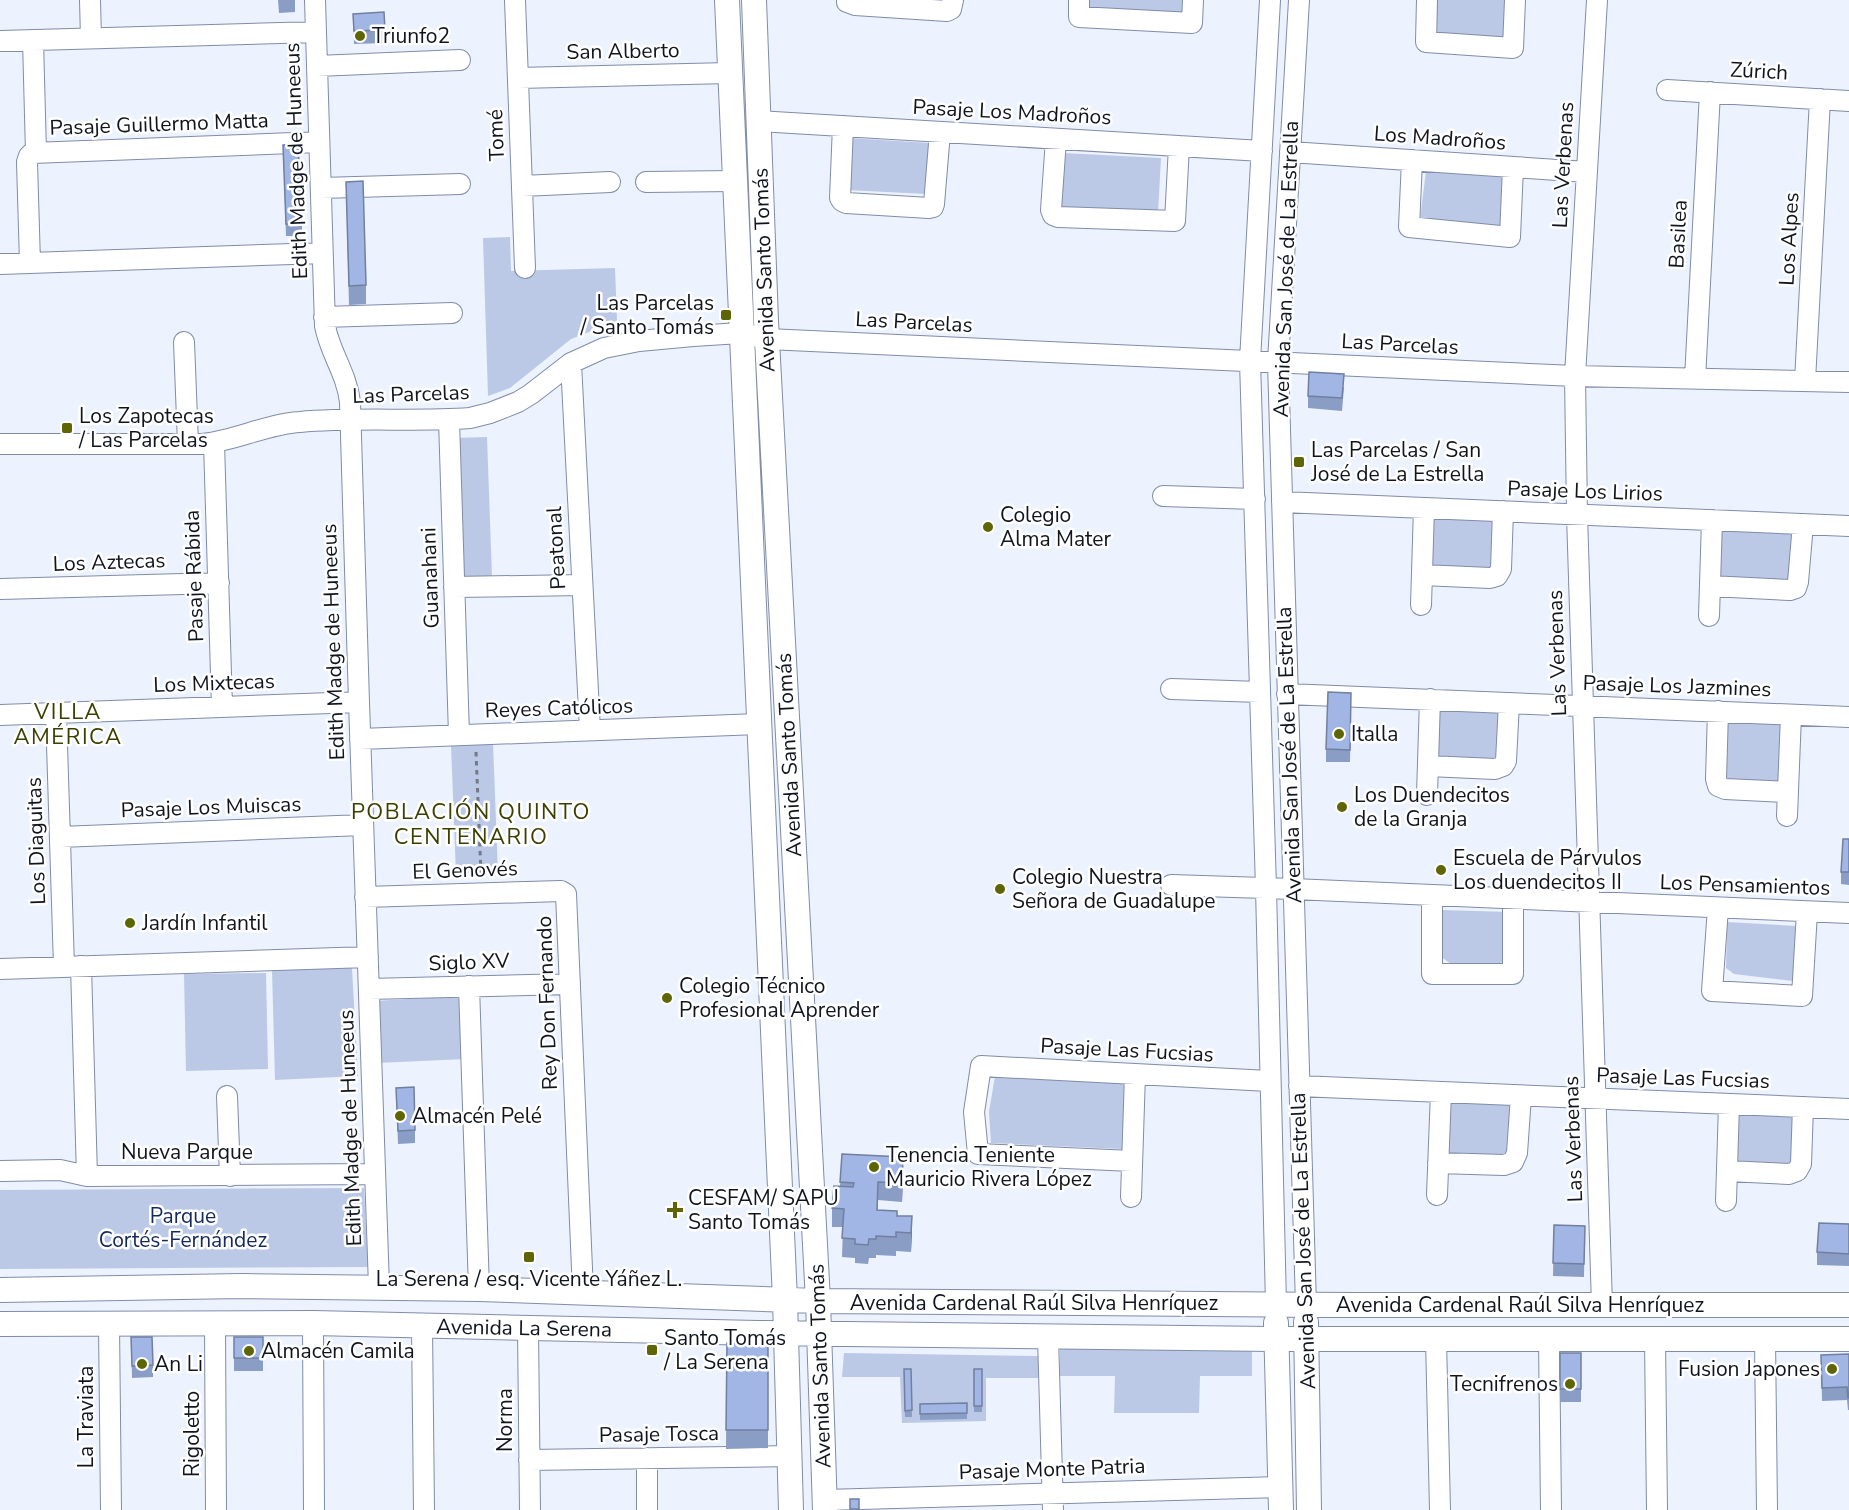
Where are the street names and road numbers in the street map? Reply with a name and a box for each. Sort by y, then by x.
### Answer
street label: San Alberto [566,36,680,66]
street label: Edith Madge de Huneeus [278,42,314,280]
street label: Zúrich [1729,56,1789,86]
street label: Pasaje Los Madroños [912,93,1112,131]
street label: Las Verbenas [1546,101,1580,229]
street label: Pasaje Guillermo Matta [49,106,269,142]
street label: Tomé [481,109,511,161]
street label: Los Madroños [1373,119,1507,157]
street label: Avenida San José de La Estrella [1267,120,1305,418]
street label: Avenida Santo Tomás [746,167,782,373]
street label: Los Alpes [1773,192,1805,286]
street label: Basilea [1662,199,1694,269]
street label: Las Parcelas [855,305,973,339]
street label: Las Parcelas [1341,327,1459,361]
street label: Las Parcelas [352,378,470,410]
street label: Pasaje Los Lirios [1507,474,1663,508]
street label: Peatonal [540,505,572,590]
street label: Pasaje Rábida [178,509,210,643]
street label: Edith Madge de Huneeus [315,523,351,761]
street label: Guanahani [414,527,446,629]
street label: Los Aztecas [52,546,166,578]
street label: Las Verbenas [1541,589,1573,717]
street label: Avenida San José de La Estrella [1270,606,1308,904]
street label: Avenida Santo Tomás [770,652,808,858]
street label: Los Mixtecas [153,667,275,699]
street label: Pasaje Los Jazmines [1582,669,1772,703]
street label: Reyes Católicos [484,691,634,725]
street label: Los Diaguitas [20,777,52,905]
street label: Pasaje Los Muiscas [120,790,302,824]
street label: El Genovés [412,854,518,886]
street label: Los Pensamientos [1659,868,1831,902]
street label: Rey Don Fernando [530,915,564,1091]
street label: Siglo XV [428,947,511,977]
street label: Edith Madge de Huneeus [332,1009,368,1247]
street label: Pasaje Las Fucsias [1040,1031,1214,1069]
street label: Pasaje Las Fucsias [1596,1061,1770,1095]
street label: Las Verbenas [1557,1075,1589,1203]
street label: Avenida San José de La Estrella [1284,1092,1322,1390]
street label: Nueva Parque [121,1138,253,1166]
street label: Avenida Santo Tomás [802,1263,838,1469]
street label: Avenida Cardenal Raúl Silva Henríquez [850,1289,1218,1317]
street label: Avenida Cardenal Raúl Silva Henríquez [1336,1291,1704,1319]
street label: Avenida La Serena [436,1312,612,1344]
street label: La Traviata [72,1366,100,1468]
street label: Norma [491,1388,519,1452]
street label: Rigoletto [178,1391,206,1477]
street label: Pasaje Tosca [599,1419,719,1449]
street label: Pasaje Monte Patria [958,1452,1146,1486]

